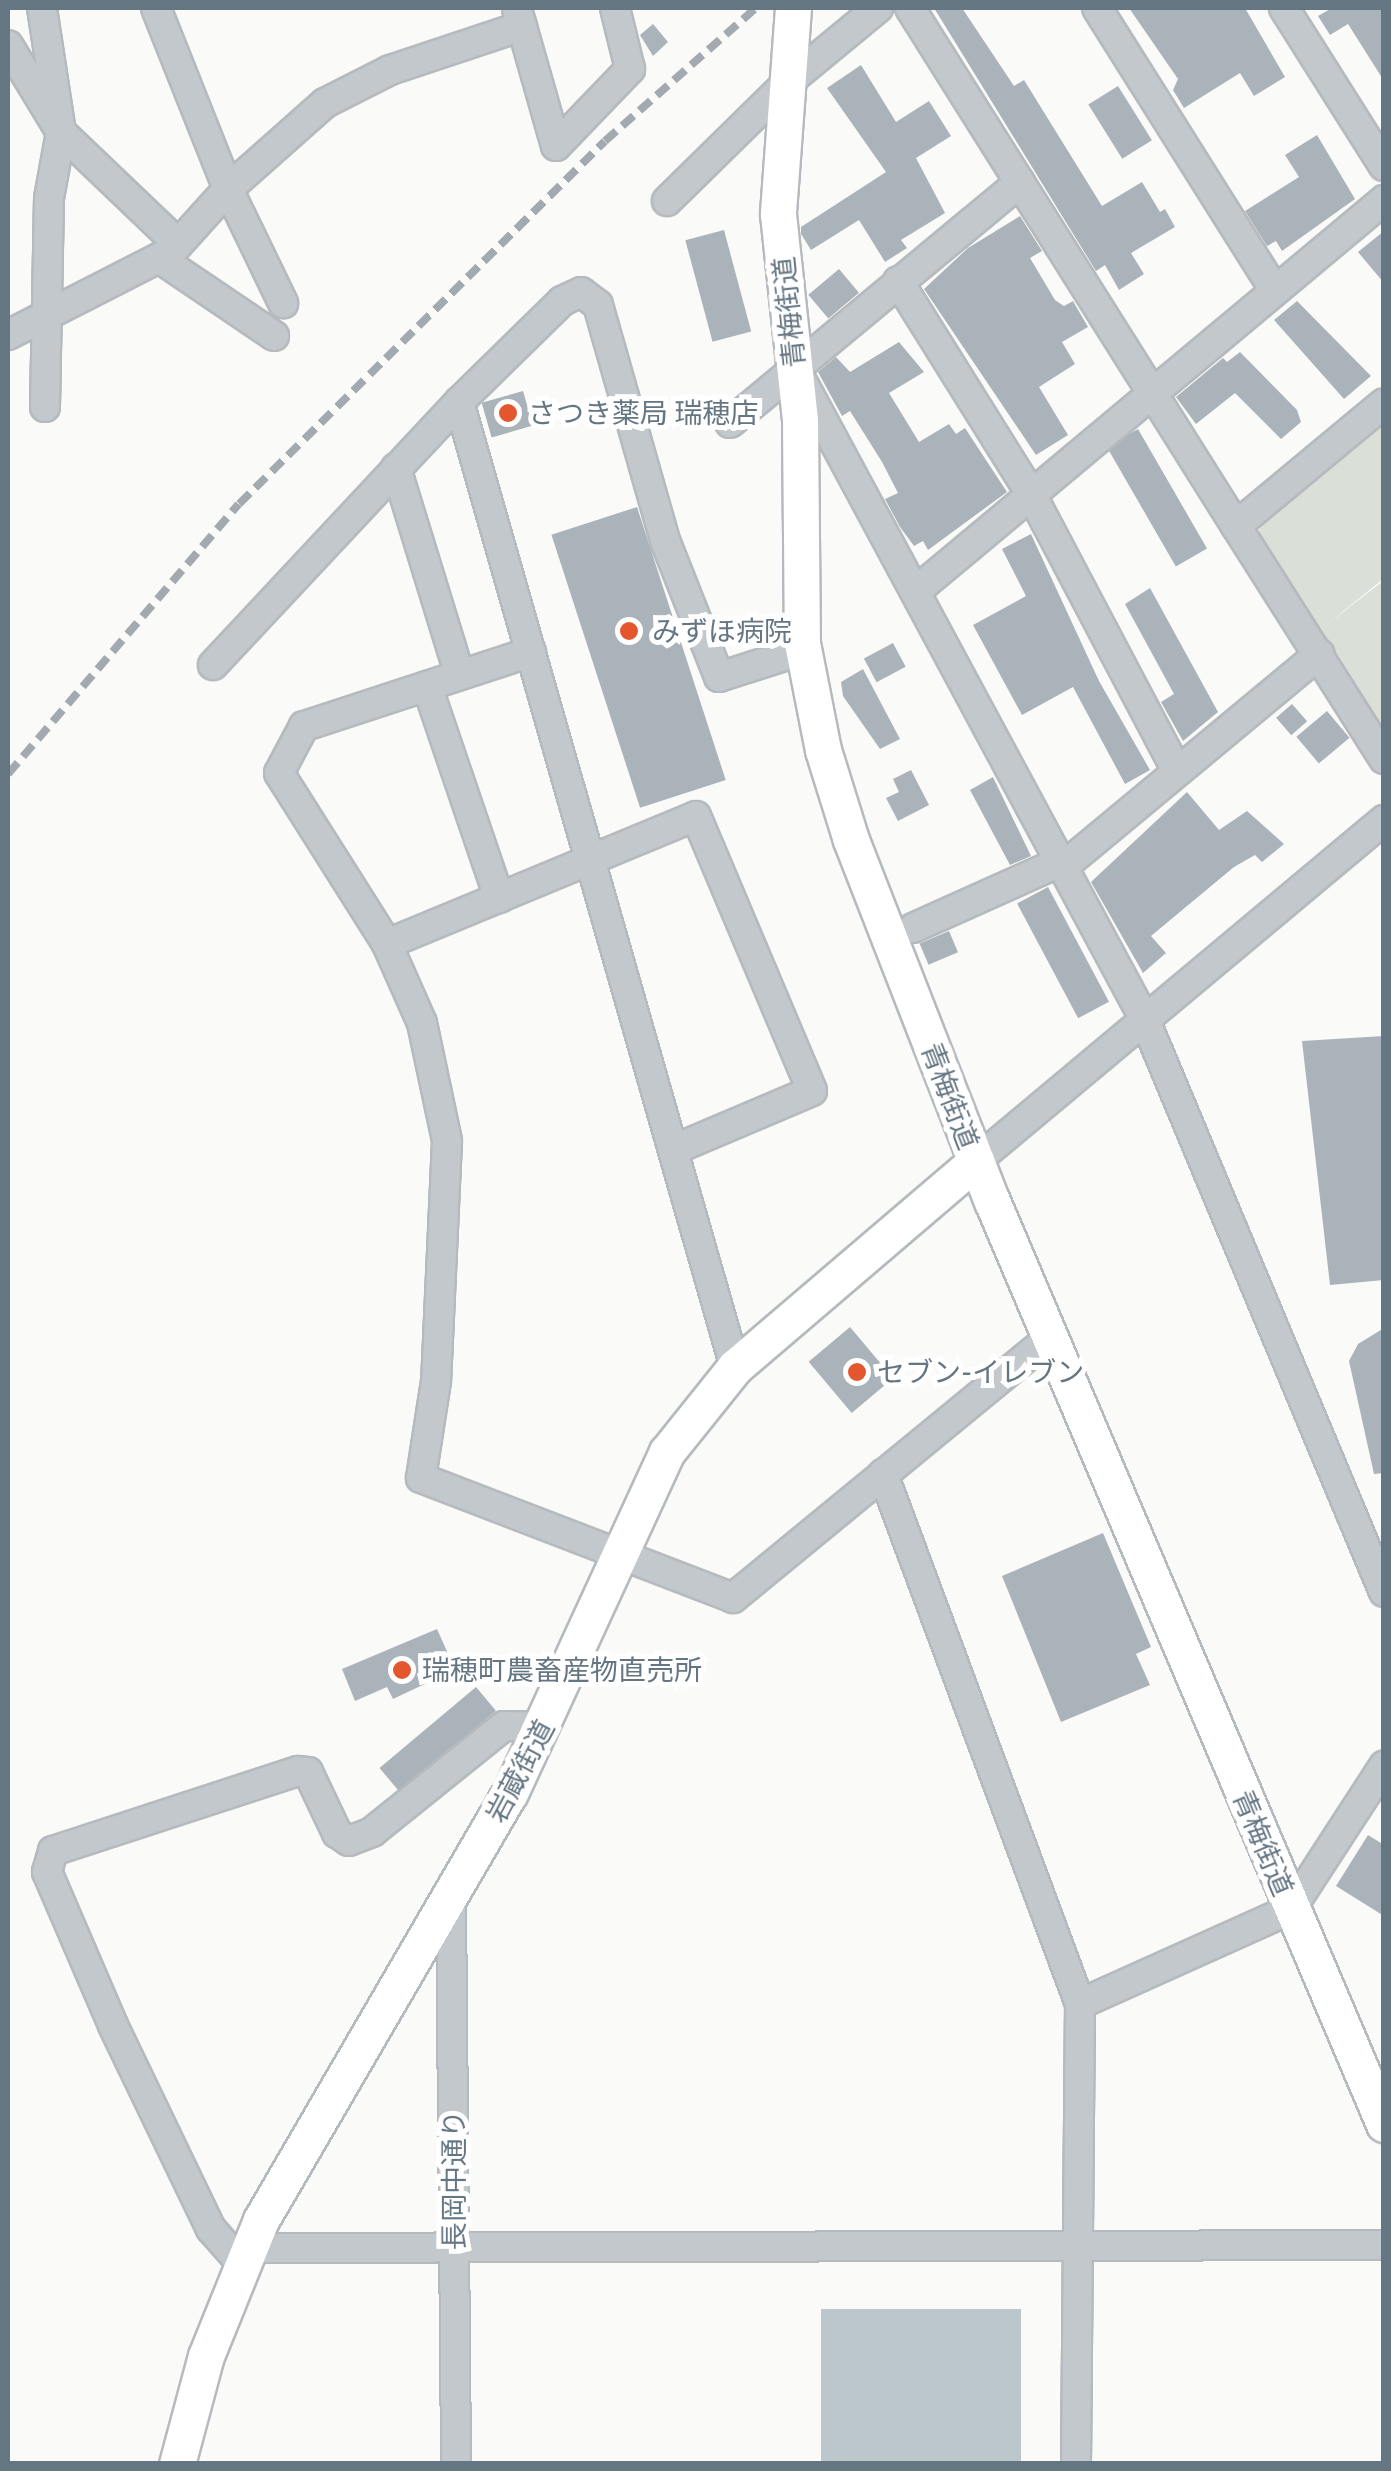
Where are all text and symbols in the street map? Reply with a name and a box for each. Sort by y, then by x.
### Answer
street label: 青梅街道 [766,255,812,369]
place label: さつき薬局 瑞穂店 [528,396,759,430]
marker: さつき薬局 瑞穂店 [497,402,519,424]
place label: みずほ病院 [652,614,792,648]
marker: みずほ病院 [616,618,642,644]
street label: 青梅街道 [914,1038,986,1154]
place label: セブン-イレブン [877,1355,1084,1389]
marker: セブン-イレブン [846,1361,868,1383]
place label: 瑞穂町農畜産物直売所 [422,1653,702,1687]
marker: 瑞穂町農畜産物直売所 [391,1659,413,1681]
street label: 岩蔵街道 [479,1714,561,1828]
street label: 青梅街道 [1226,1785,1300,1901]
street label: 長岡中通り [437,2110,471,2250]

